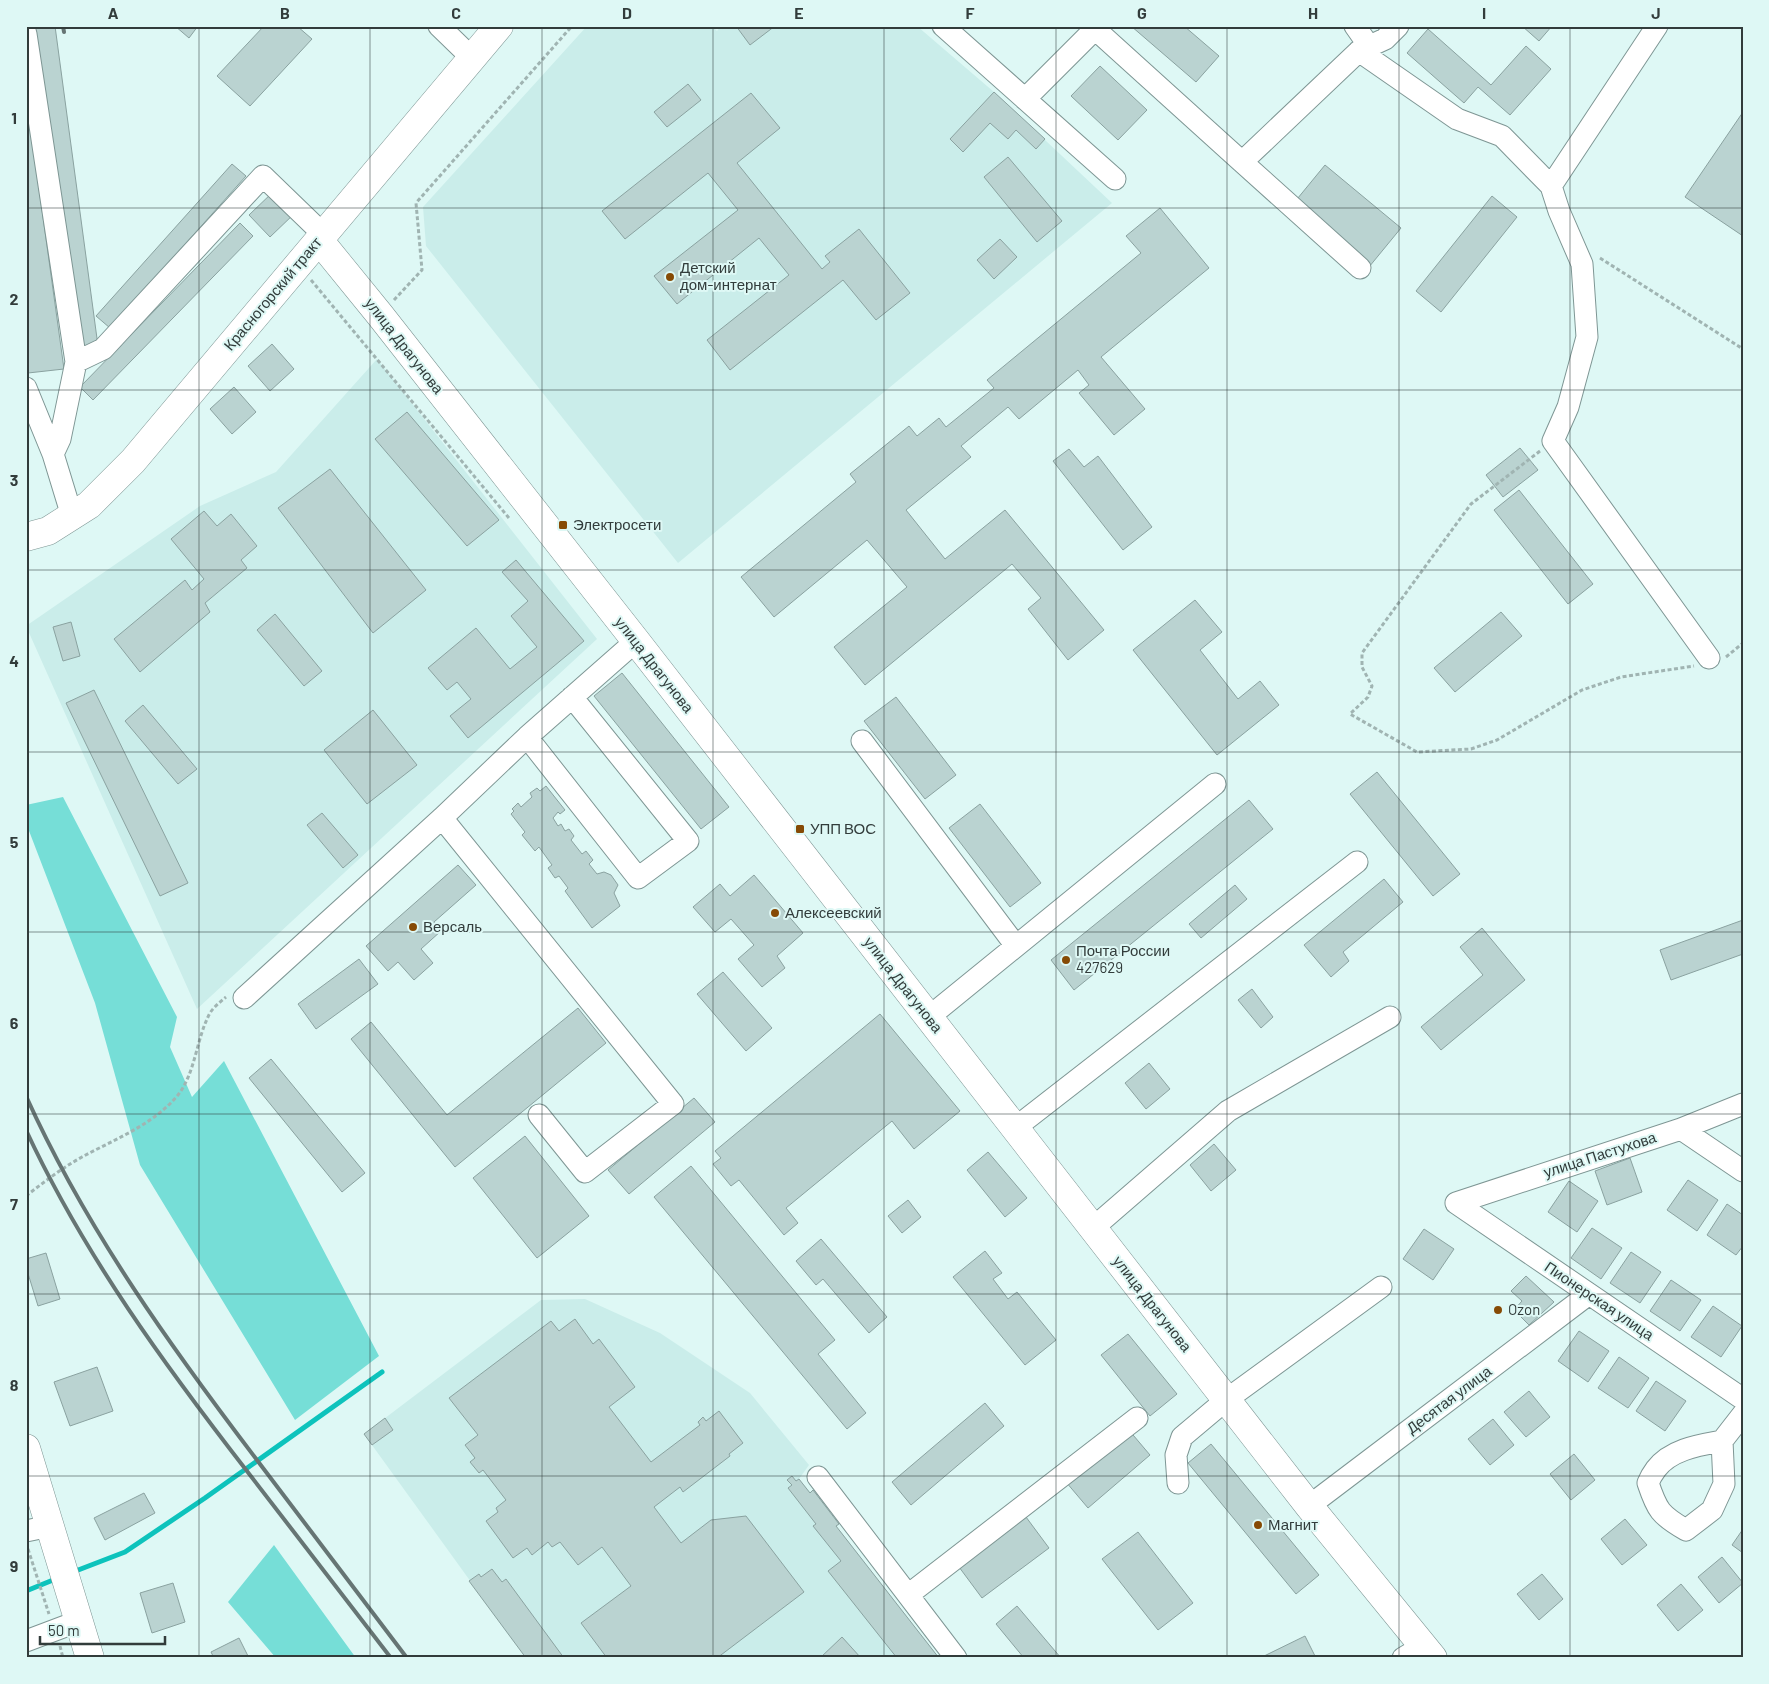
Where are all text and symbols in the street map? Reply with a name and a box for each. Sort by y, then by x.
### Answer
text: A [108,3,119,22]
text: B [280,3,290,22]
text: C [451,3,461,22]
text: D [622,3,632,22]
text: E [794,3,804,22]
text: F [966,3,975,22]
text: G [1137,3,1147,22]
text: H [1308,3,1318,22]
text: I [1482,3,1486,22]
text: J [1651,3,1661,22]
text: 1 [11,108,17,127]
street label: Красногорский тракт [220,233,325,354]
place label: Детский дом-интернат [680,258,777,293]
marker: Детский дом-интернат [664,271,676,283]
text: 2 [10,289,19,308]
street label: улица Драгунова [362,294,448,397]
text: 3 [10,470,18,489]
place label: Электросети [573,515,661,533]
marker: Электросети [557,519,569,531]
street label: улица Драгунова [612,613,698,716]
text: 4 [9,651,19,670]
place label: УПП ВОС [810,819,876,837]
marker: УПП ВОС [794,823,806,835]
text: 5 [10,832,19,851]
place label: Алексеевский [785,903,882,921]
marker: Алексеевский [769,907,781,919]
place label: Версаль [423,917,482,935]
marker: Версаль [407,921,419,933]
street label: улица Драгунова [861,933,947,1036]
place label: Почта России 427629 [1076,941,1170,976]
marker: Почта России 427629 [1060,954,1072,966]
text: 6 [10,1013,19,1032]
street label: улица Пастухова [1541,1127,1659,1181]
text: 7 [10,1194,18,1213]
street label: улица Драгунова [1110,1252,1196,1355]
street label: Пионерская улица [1542,1257,1658,1344]
place label: Ozon [1508,1300,1540,1318]
marker: Ozon [1492,1304,1504,1316]
street label: Десятая улица [1402,1361,1495,1437]
text: 8 [10,1375,19,1394]
place label: Магнит [1268,1515,1318,1533]
marker: Магнит [1252,1519,1264,1531]
text: 9 [10,1556,18,1575]
scale bar [40,1614,165,1646]
text: 50 m [48,1621,80,1639]

